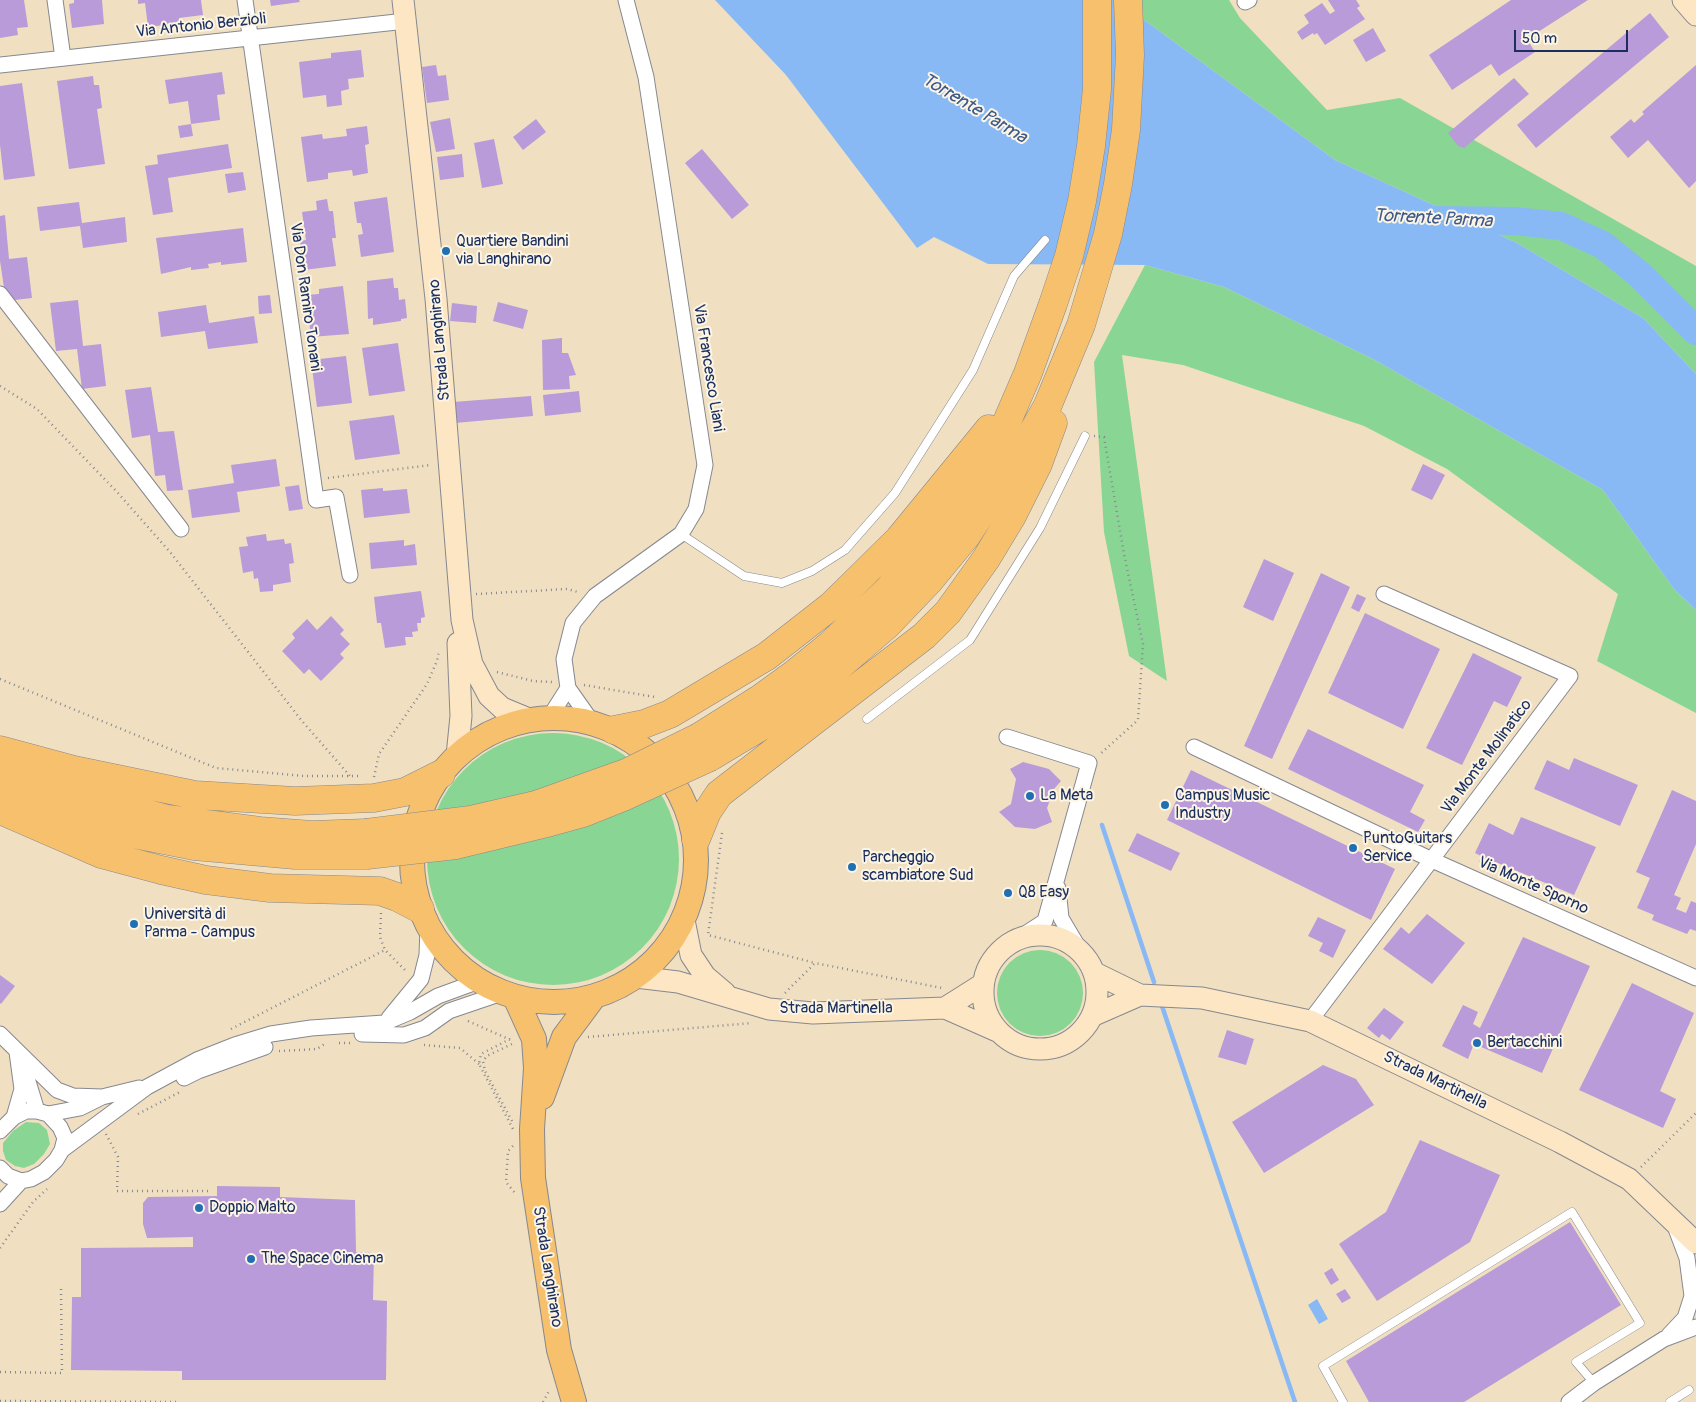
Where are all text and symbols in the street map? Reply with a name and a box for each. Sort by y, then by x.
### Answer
street label: Via Antonio Berzioli [135,10,267,42]
scale bar [1516,20,1630,52]
text: 50 m [1522,29,1557,48]
water label: Torrente Parma [918,69,1030,149]
water label: Torrente Parma [1373,205,1493,233]
street label: Via Don Ramiro Tonani [285,221,325,373]
place label: Quartiere Bandini via Langhirano [456,232,568,270]
marker: Quartiere Bandini via Langhirano [440,245,452,257]
street label: Strada Langhirano [425,278,455,402]
street label: Via Francesco Liani [688,303,728,433]
street label: Via Monte Molinatico [1438,696,1536,818]
place label: La Meta [1040,786,1093,806]
place label: Campus Music Industry [1175,786,1270,824]
marker: La Meta [1024,790,1036,802]
marker: Campus Music Industry [1159,799,1171,811]
place label: PuntoGuitars Service [1363,829,1452,867]
marker: PuntoGuitars Service [1347,842,1359,854]
place label: Parcheggio scambiatore Sud [862,848,974,886]
street label: Via Monte Sporno [1475,853,1591,919]
marker: Parcheggio scambiatore Sud [846,861,858,873]
place label: Q8 Easy [1018,883,1069,903]
marker: Q8 Easy [1002,887,1014,899]
place label: Università di Parma - Campus [144,905,255,943]
marker: Università di Parma - Campus [128,918,140,930]
street label: Strada Martinella [779,999,893,1019]
place label: Bertacchini [1487,1033,1562,1053]
marker: Bertacchini [1471,1037,1483,1049]
street label: Strada Martinella [1380,1047,1490,1115]
place label: Doppio Malto [209,1198,296,1218]
marker: Doppio Malto [193,1202,205,1214]
street label: Strada Langhirano [528,1205,566,1329]
place label: The Space Cinema [261,1249,384,1269]
marker: The Space Cinema [245,1253,257,1265]

